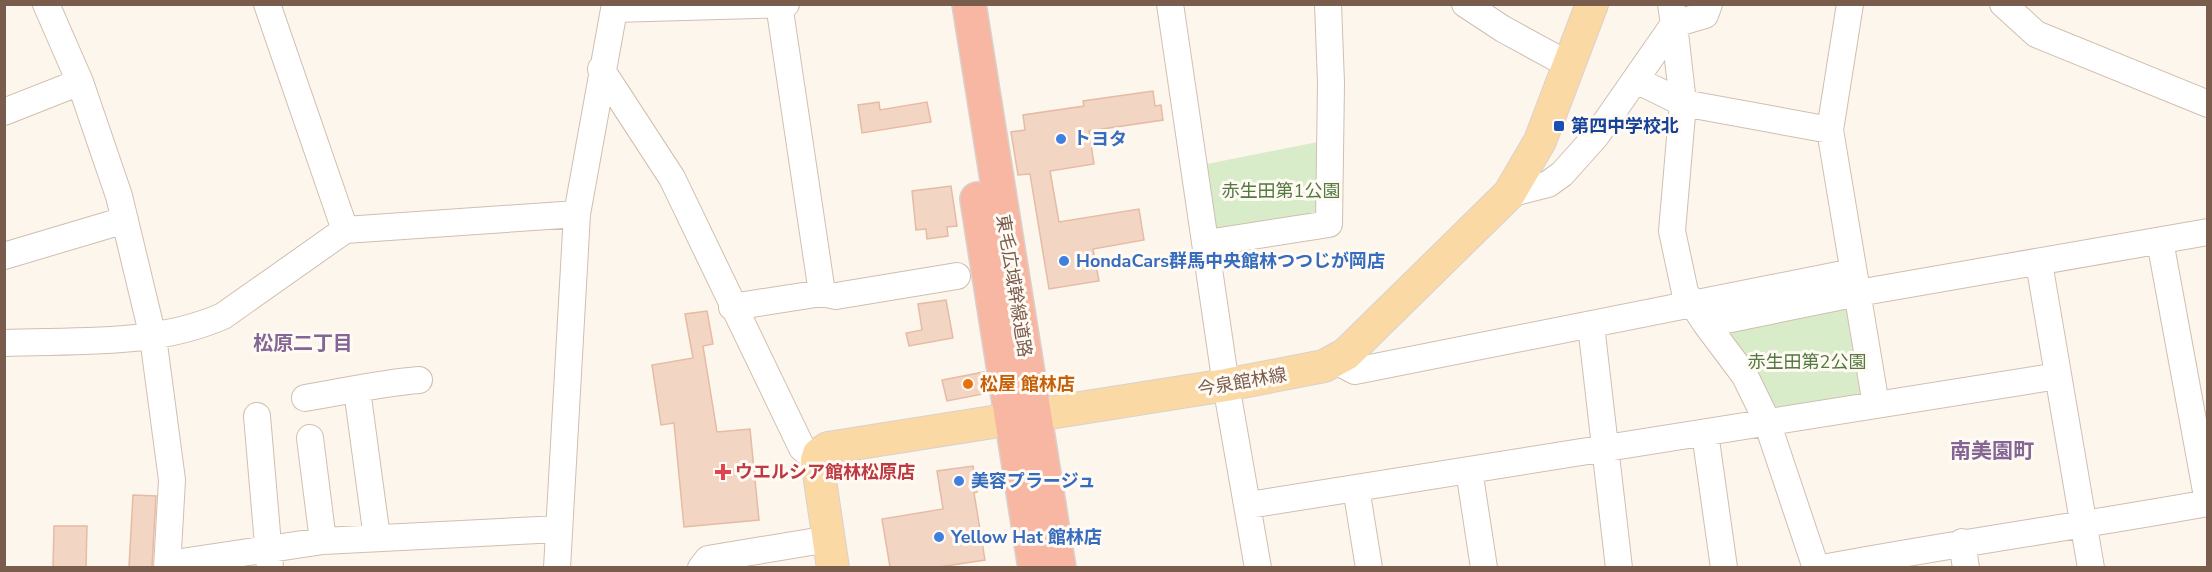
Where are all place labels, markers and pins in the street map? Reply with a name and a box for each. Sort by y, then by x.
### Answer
place label: 第四中学校北 [1571,114,1679,138]
marker: 第四中学校北 [1552,119,1566,133]
place label: トヨタ [1073,127,1127,151]
marker: トヨタ [1054,132,1068,146]
place label: HondaCars群馬中央館林つつじが岡店 [1076,249,1385,273]
marker: HondaCars群馬中央館林つつじが岡店 [1057,254,1071,268]
place label: 松屋 館林店 [980,372,1075,396]
marker: 松屋 館林店 [961,377,975,391]
place label: ウエルシア館林松原店 [735,460,915,484]
marker: ウエルシア館林松原店 [716,465,730,479]
place label: 美容プラージュ [971,469,1095,493]
marker: 美容プラージュ [952,474,966,488]
place label: Yellow Hat 館林店 [950,525,1102,549]
marker: Yellow Hat 館林店 [932,530,946,544]

